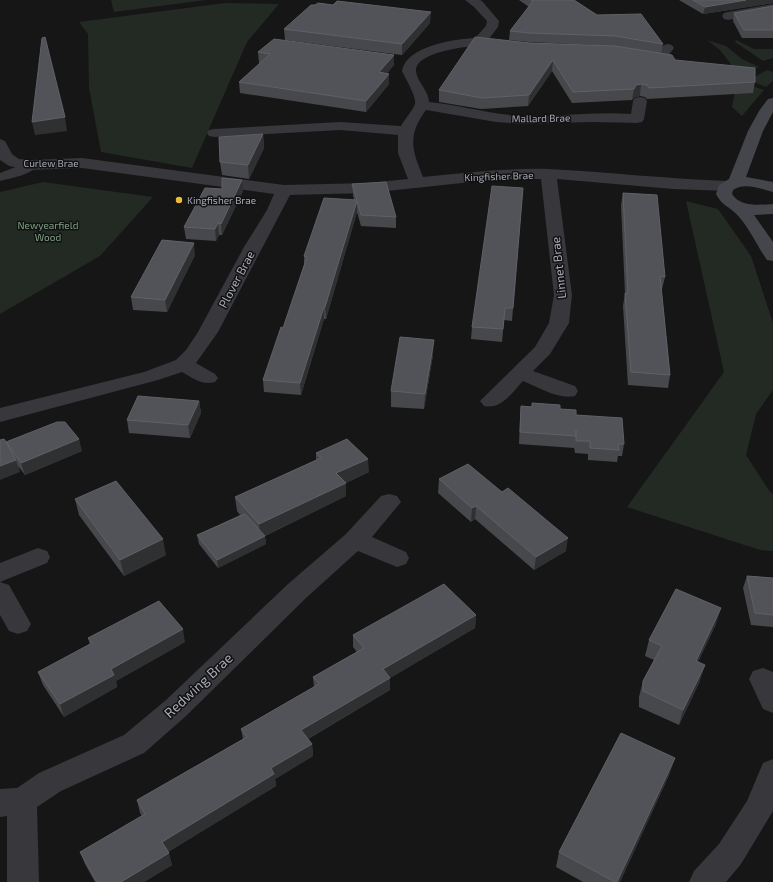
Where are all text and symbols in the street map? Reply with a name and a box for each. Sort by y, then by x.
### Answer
street label: Mallard Brae [512,111,570,125]
street label: Curlew Brae [23,157,79,169]
street label: Kingfisher Brae [464,169,534,183]
place label: Kingfisher Brae [187,194,256,206]
marker: Kingfisher Brae [174,195,184,205]
park label: Newyearfield Wood [18,219,78,243]
street label: Linnet Brae [548,236,568,300]
street label: Plover Brae [215,248,257,310]
street label: Redwing Brae [160,649,236,721]

